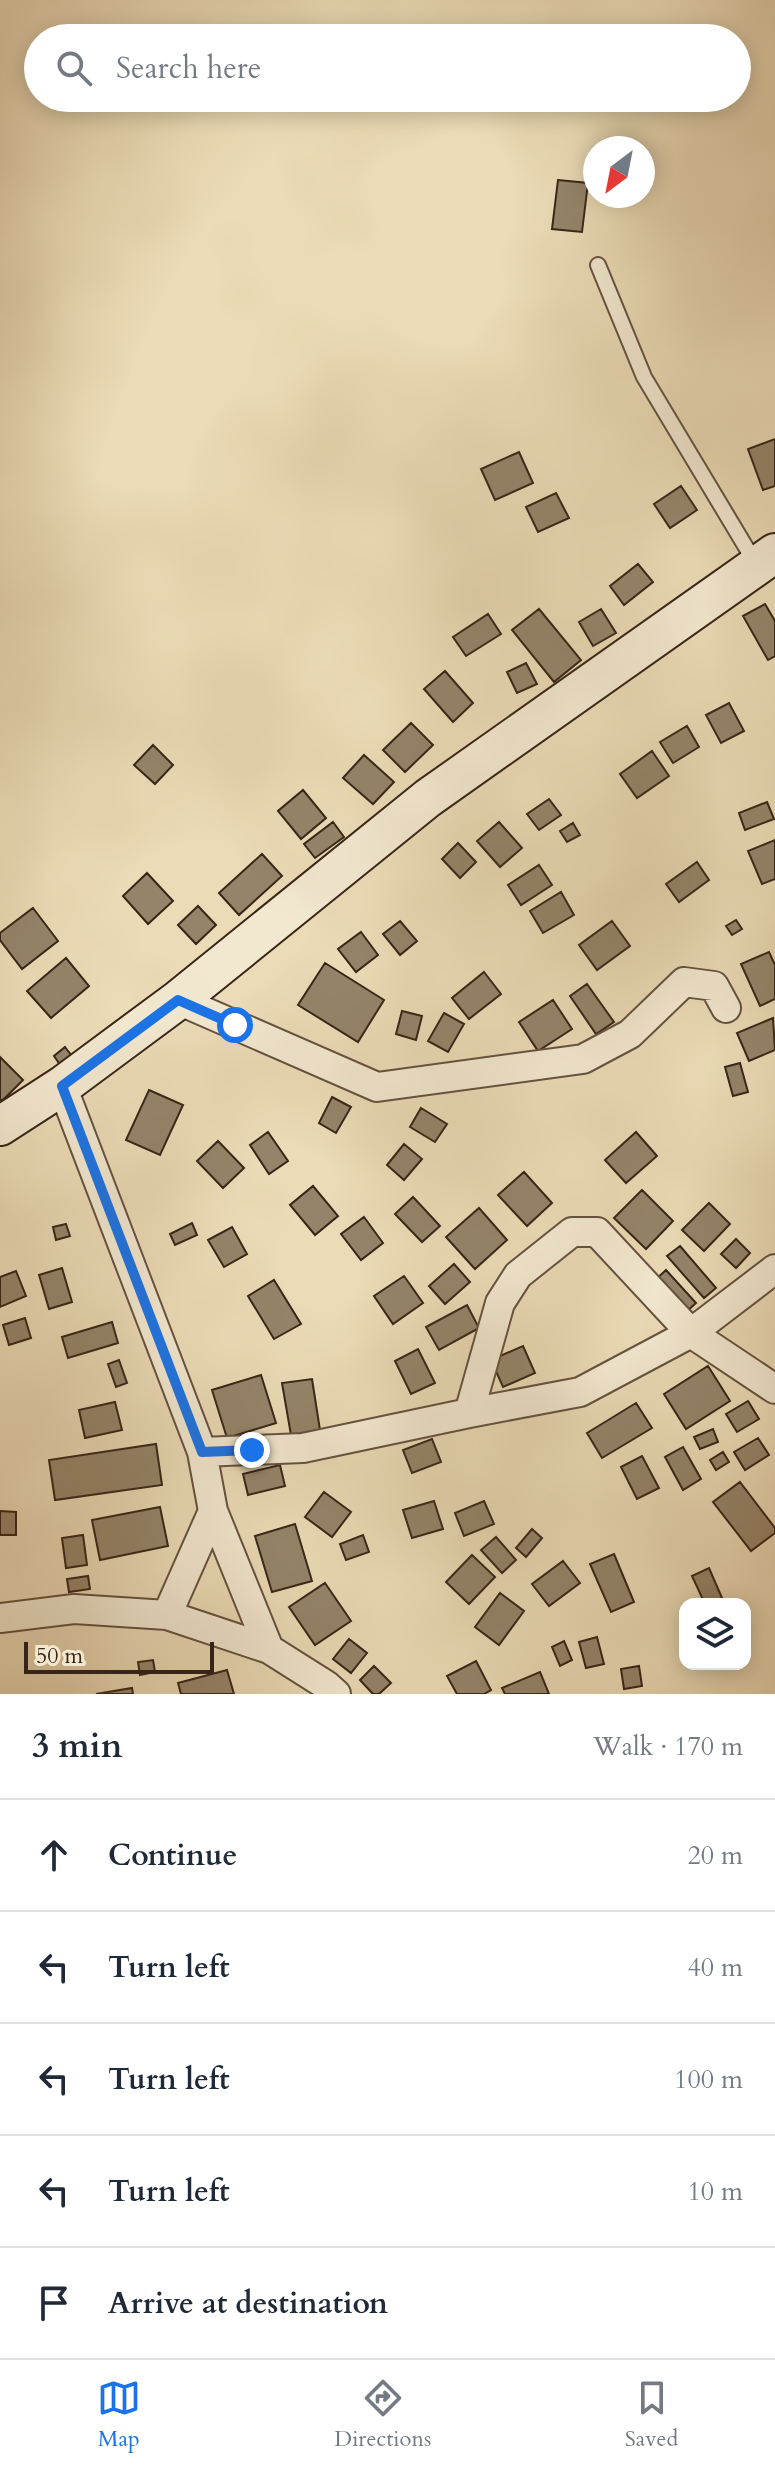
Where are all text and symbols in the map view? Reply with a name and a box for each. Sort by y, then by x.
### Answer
search box [24,24,751,112]
icon: search [52,46,96,90]
text: Search here [116,48,261,89]
north arrow [583,136,655,208]
route start [217,1007,253,1043]
route end [234,1432,270,1468]
map controls [679,1598,751,1670]
button: layers [679,1598,751,1670]
scale bar [24,1638,214,1674]
text: 50 m [36,1641,83,1671]
text: 3 min [32,1723,123,1769]
text: Walk · 170 m [593,1729,743,1764]
icon: ahead [32,1833,76,1877]
text: Continue [108,1835,237,1876]
text: 20 m [687,1838,743,1873]
icon: left [32,1945,76,1989]
text: Turn left [108,1947,230,1988]
text: 40 m [687,1950,743,1985]
icon: left [32,2057,76,2101]
text: Turn left [108,2059,230,2100]
text: 100 m [674,2062,743,2097]
icon: left [32,2169,76,2213]
text: Turn left [108,2171,230,2212]
text: 10 m [687,2174,743,2209]
icon: arrive [32,2281,76,2325]
text: Arrive at destination [108,2283,388,2324]
tab: Map [97,2376,141,2454]
tab: Directions [334,2376,431,2454]
tab: Saved [625,2376,678,2454]

